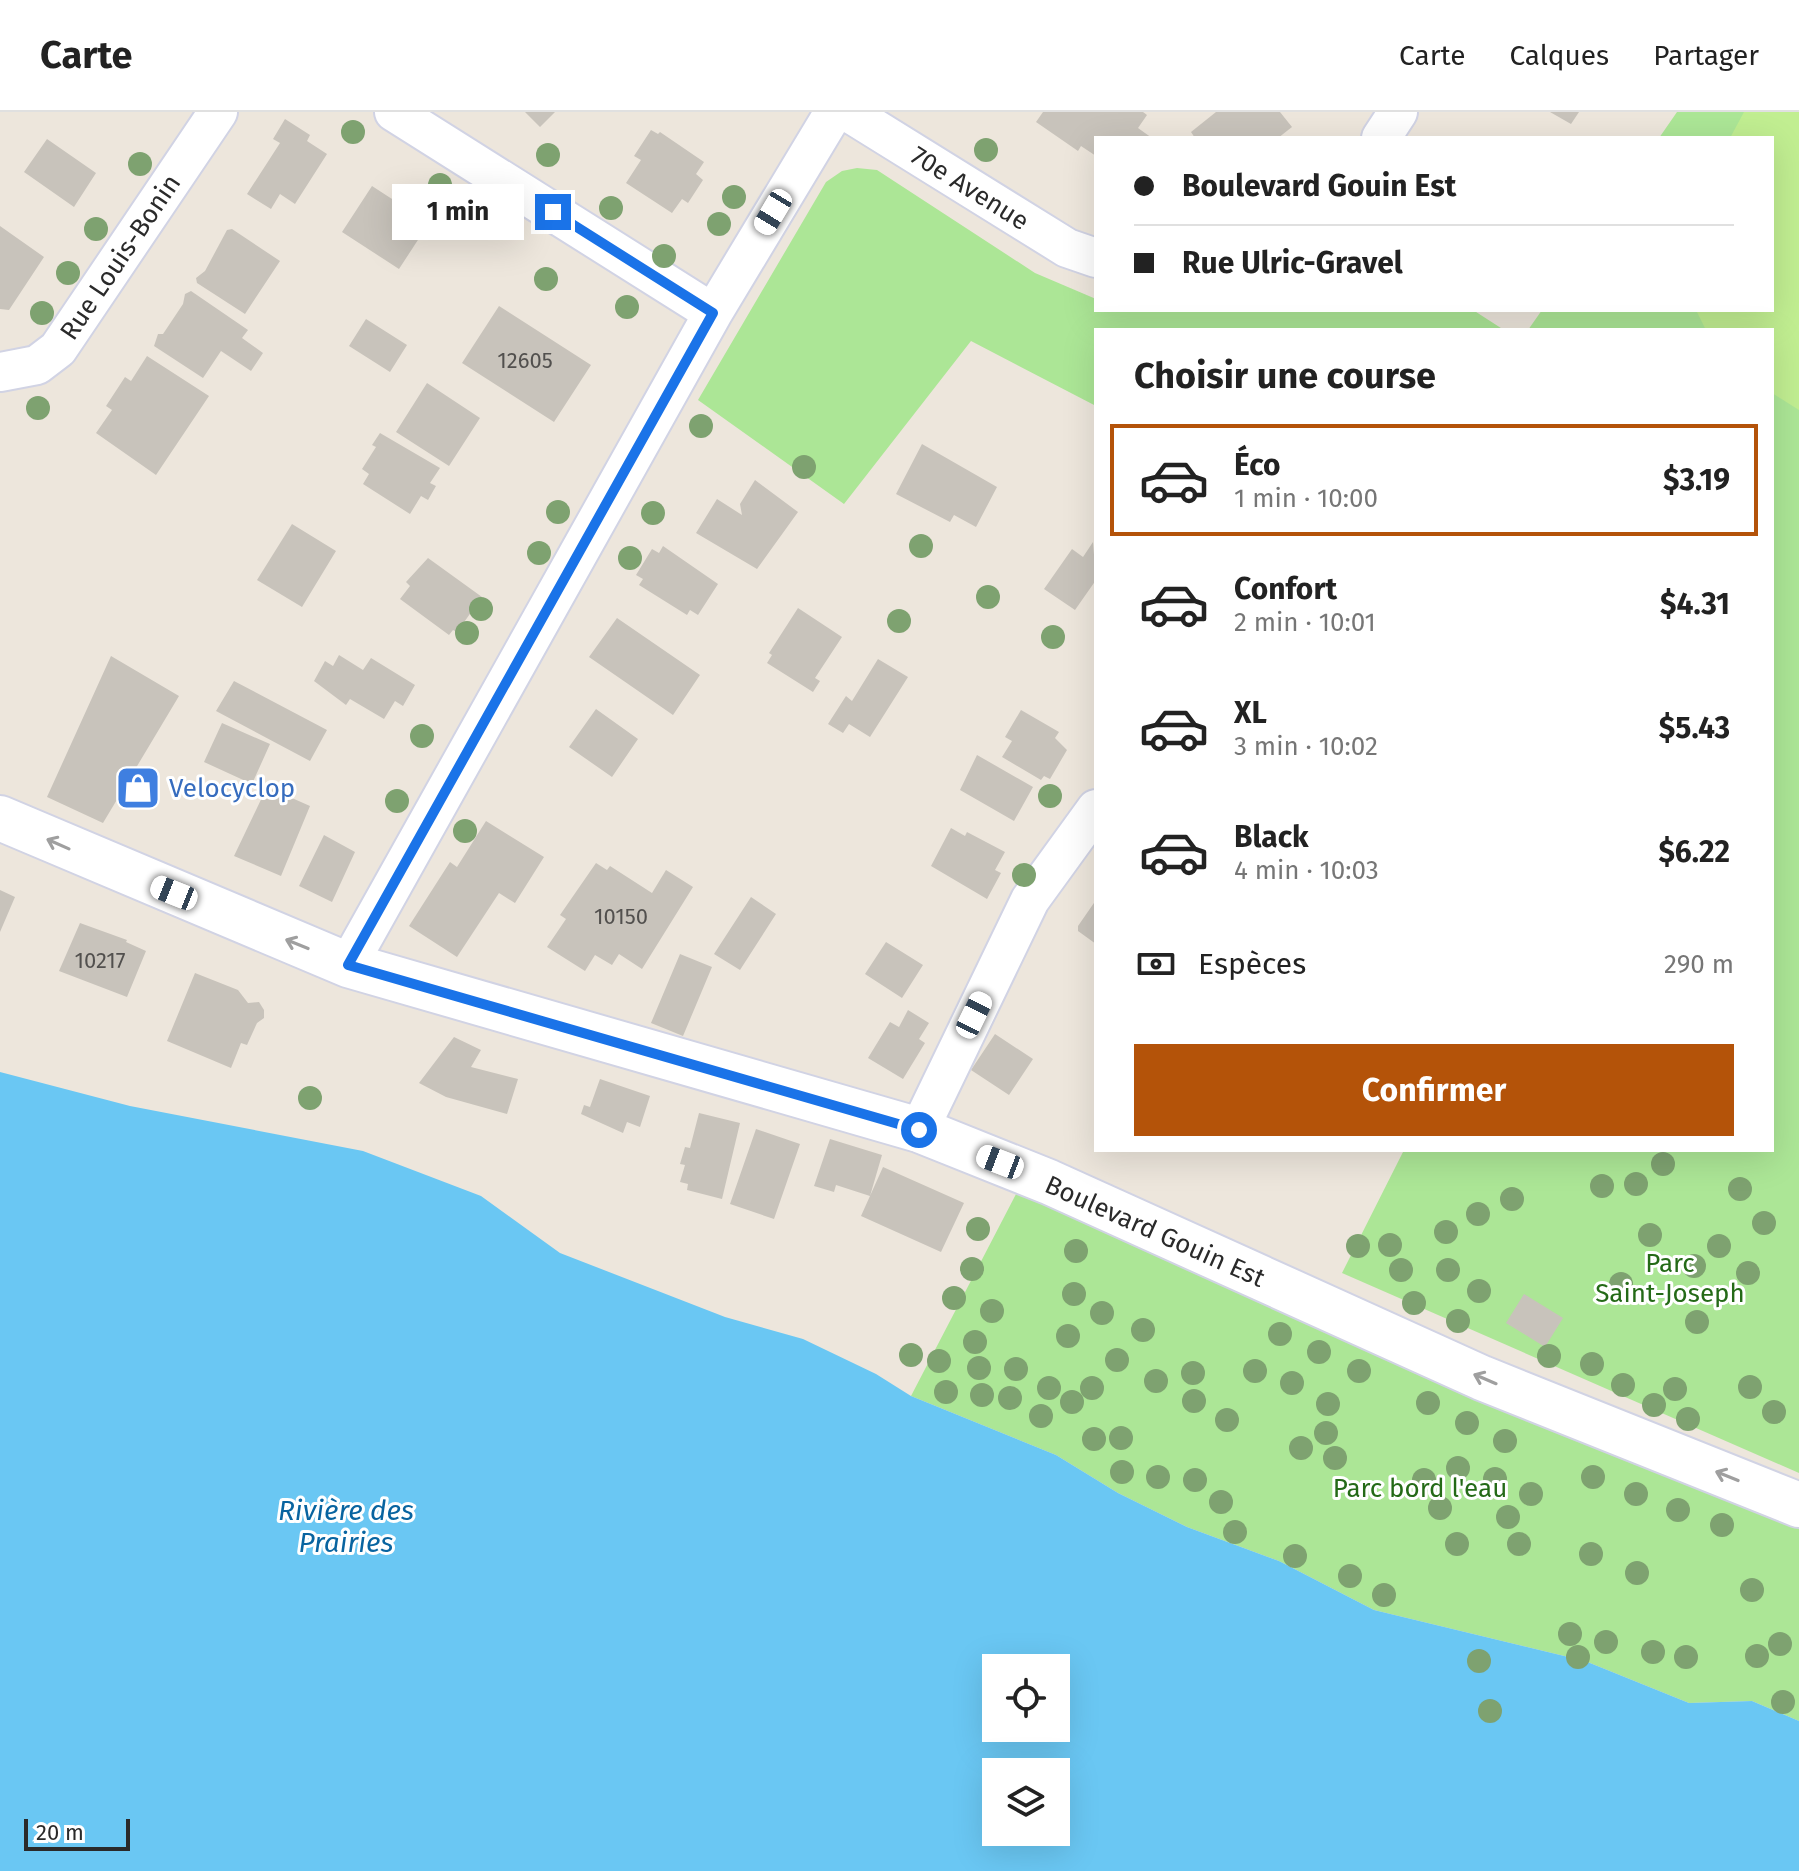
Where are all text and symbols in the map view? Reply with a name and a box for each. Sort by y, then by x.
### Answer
text: Carte [40,32,133,78]
text: Carte [1399,39,1465,72]
text: Calques [1509,39,1609,72]
text: Partager [1653,39,1759,72]
street label: 70e Avenue [905,140,1034,237]
text: Boulevard Gouin Est [1182,168,1456,204]
street label: Rue Louis-Bonin [54,169,187,346]
callout: 1 min [393,184,525,240]
car [750,185,796,239]
route end [535,194,571,230]
text: 1 min [427,196,489,227]
text: Rue Ulric-Gravel [1182,245,1403,281]
house number: 12605 [497,347,553,374]
text: Choisir une course [1134,354,1436,398]
icon: car [1138,444,1210,516]
text: Éco [1234,447,1280,483]
text: $3.19 [1663,462,1730,498]
text: 1 min · 10:00 [1234,483,1378,514]
icon: car [1138,568,1210,640]
text: Confort [1234,571,1337,607]
text: $4.31 [1660,586,1730,622]
text: 2 min · 10:01 [1234,607,1376,638]
icon: car [1138,692,1210,764]
text: XL [1234,695,1267,731]
text: $5.43 [1659,710,1730,746]
text: 3 min · 10:02 [1234,731,1378,762]
shop icon: Velocyclop [114,764,162,812]
place label: Velocyclop [169,773,295,804]
icon: car [1138,816,1210,888]
text: Black [1234,819,1309,855]
text: $6.22 [1658,834,1730,870]
one-way arrow [46,835,70,850]
text: 4 min · 10:03 [1234,855,1379,886]
car [147,873,201,913]
house number: 10150 [594,903,648,930]
one-way arrow [285,936,310,950]
icon: cash [1134,942,1178,986]
text: Espèces [1198,946,1306,982]
house number: 10217 [74,947,126,974]
text: 290 m [1664,949,1734,980]
car [953,988,995,1042]
button: Confirmer [1134,1044,1734,1136]
route start [901,1112,937,1148]
car [973,1142,1027,1182]
street label: Boulevard Gouin Est [1040,1169,1270,1294]
park label: Parc Saint-Joseph [1595,1248,1745,1309]
one-way arrow [1473,1371,1498,1386]
one-way arrow [1715,1468,1740,1482]
park label: Parc bord l'eau [1333,1473,1507,1504]
water label: Rivière des Prairies [278,1494,414,1559]
map controls [982,1654,1070,1846]
button: locate [982,1654,1070,1742]
button: layers [982,1758,1070,1846]
scale bar [24,1815,130,1851]
text: 20 m [36,1819,84,1846]

